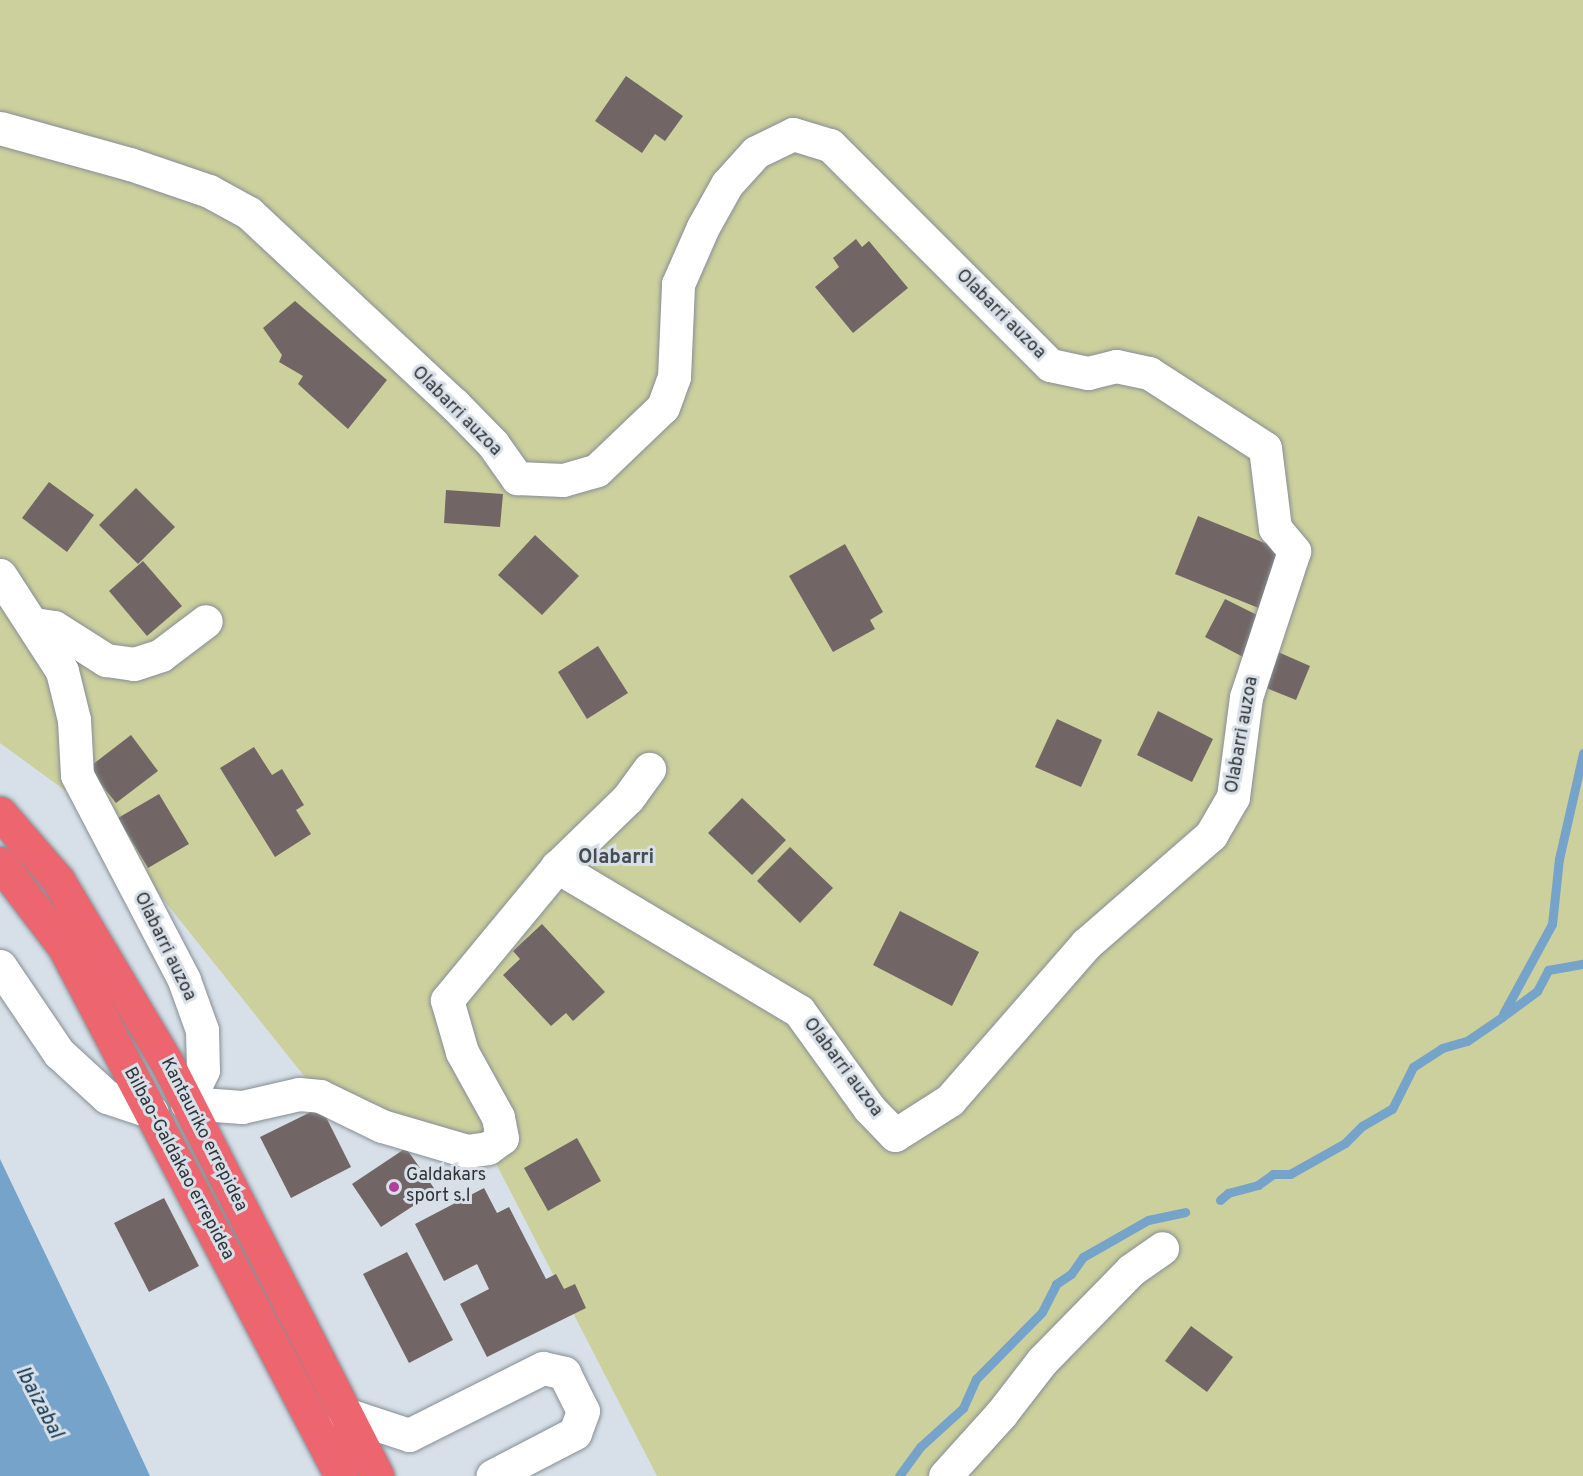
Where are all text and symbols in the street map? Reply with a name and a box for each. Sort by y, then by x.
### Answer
street label: Olabarri auzoa [951,266,1049,364]
street label: Olabarri auzoa [407,363,505,461]
street label: Olabarri auzoa [1222,675,1264,795]
district label: Olabarri [578,846,654,870]
street label: Olabarri auzoa [128,889,200,1005]
street label: Olabarri auzoa [798,1014,886,1122]
street label: Kantauriko errepidea [155,1055,251,1215]
street label: Bilbao-Galdakao errepidea [118,1064,238,1264]
place label: Galdakars sport s.l [406,1166,486,1208]
marker: Galdakars sport s.l [387,1180,401,1194]
water label: Ibaizabal [9,1363,67,1443]

